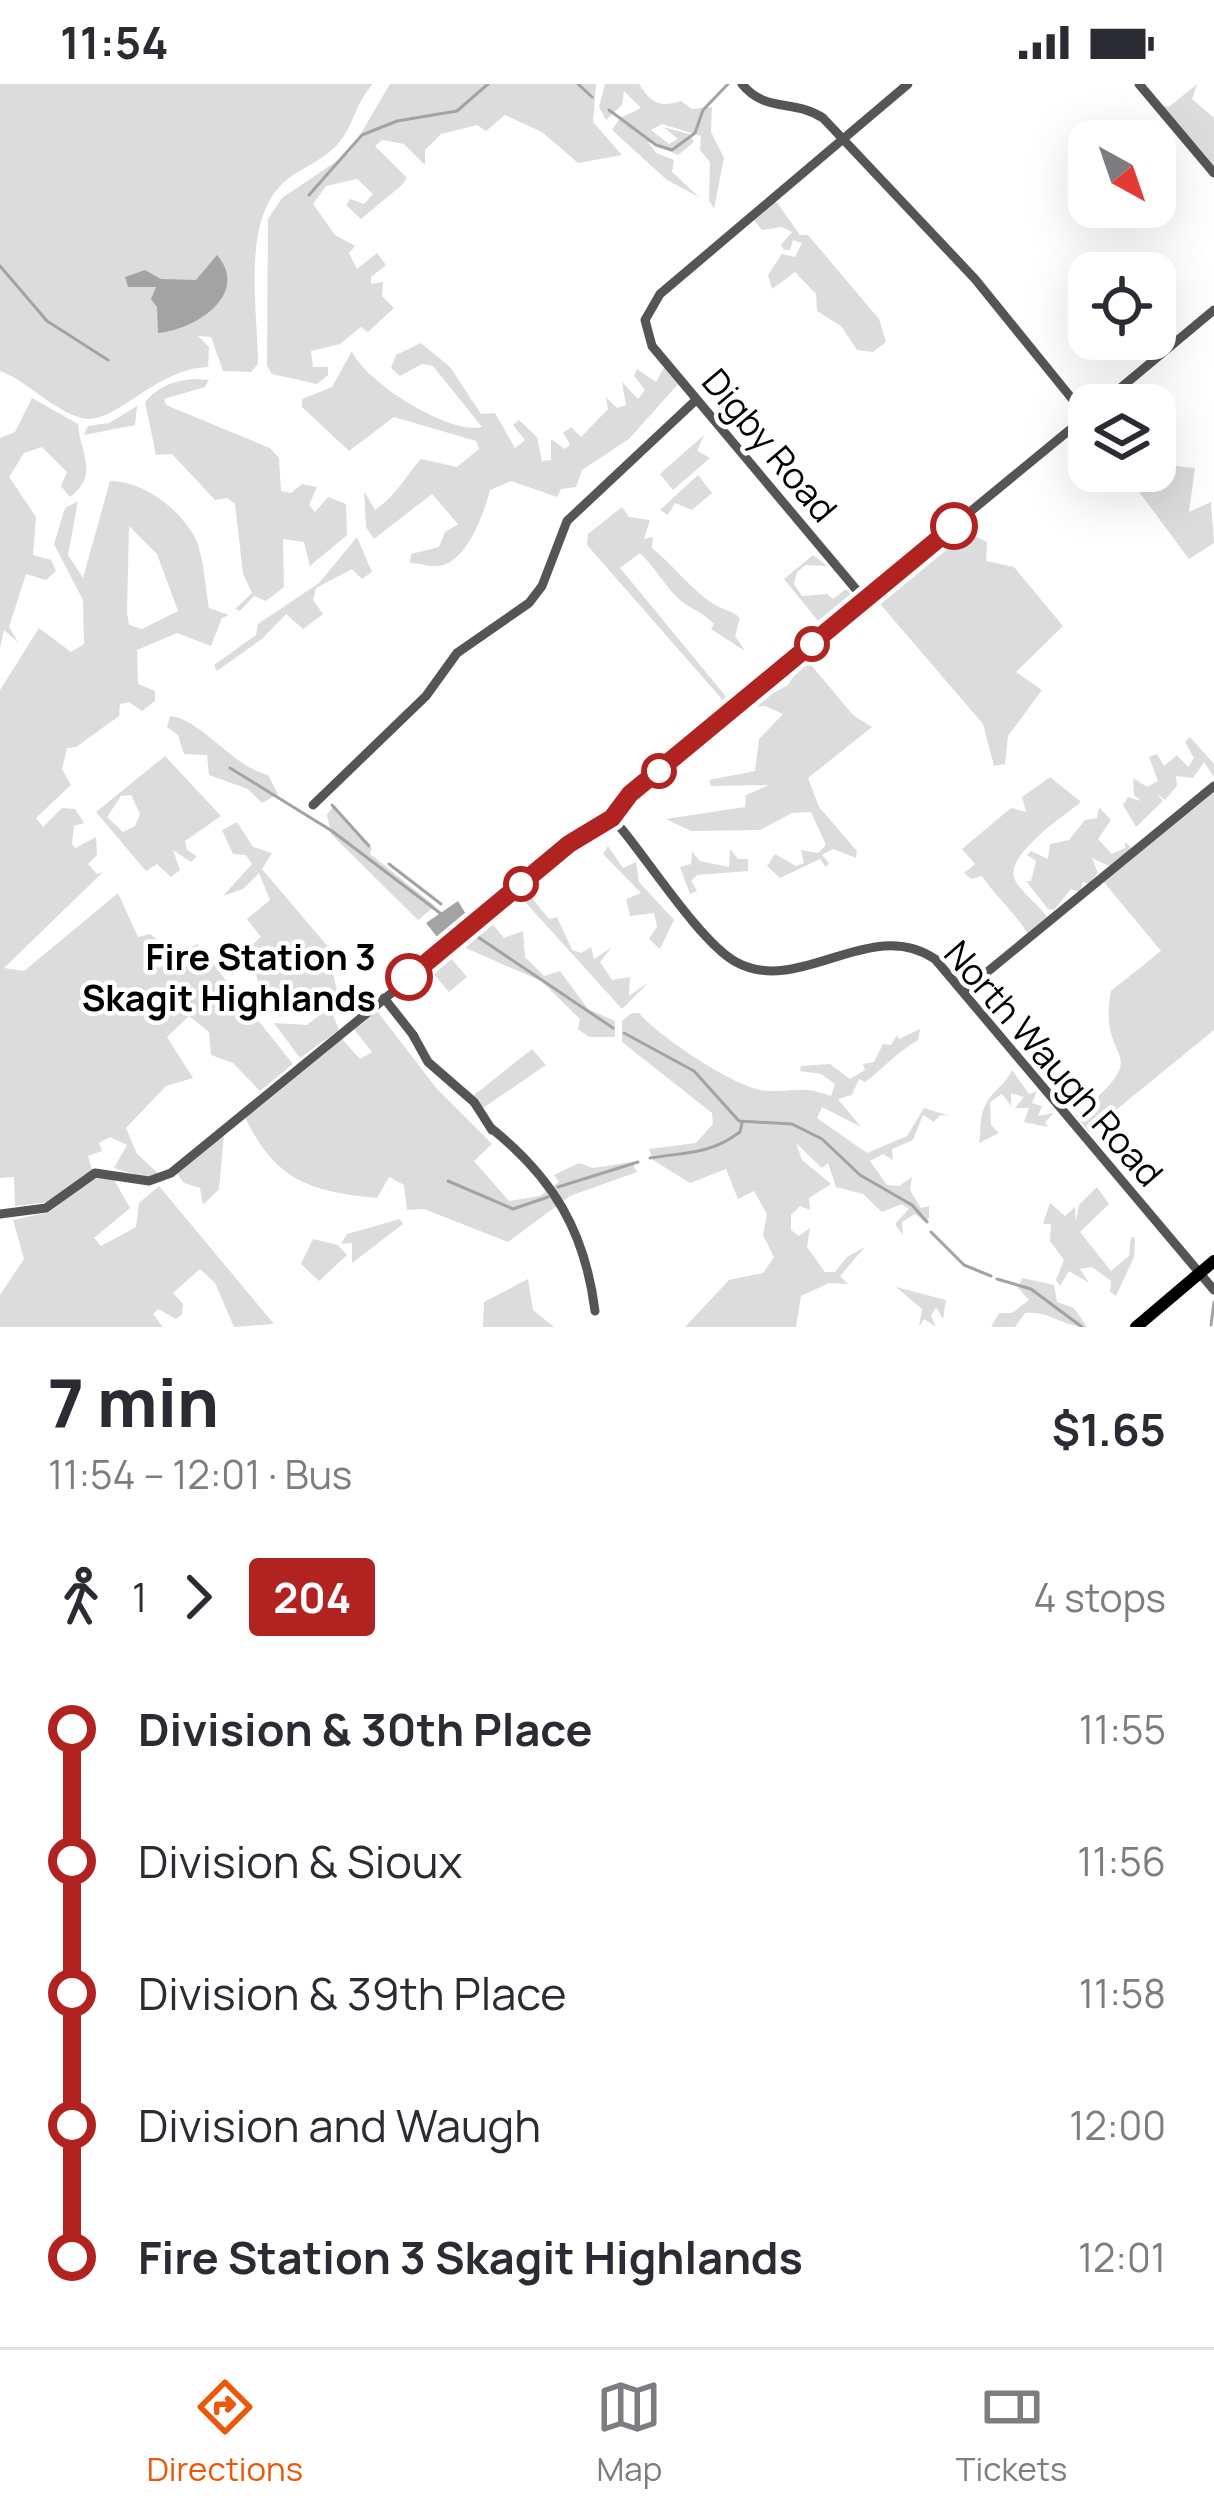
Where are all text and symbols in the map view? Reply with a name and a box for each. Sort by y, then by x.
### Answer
text: 11:54 [60,11,169,73]
north arrow [1068,120,1176,228]
map controls [1068,120,1176,492]
button: locate [1068,252,1176,360]
street label: Digby Road [692,358,848,532]
button: layers [1068,384,1176,492]
unlabelled marker [932,504,976,548]
unlabelled marker [796,628,828,660]
unlabelled marker [643,755,675,787]
unlabelled marker [505,868,537,900]
street label: North Waugh Road [934,930,1174,1196]
place label: Fire Station 3 Skagit Highlands [82,932,376,1022]
marker: Fire Station 3 Skagit Highlands [387,955,431,999]
text: 7 min [48,1357,219,1447]
text: $1.65 [1052,1398,1166,1460]
text: 11:54 – 12:01 · Bus [48,1447,352,1501]
icon: walk [48,1564,114,1630]
icon: forward [165,1564,231,1630]
text: 204 [273,1568,351,1626]
text: 1 [132,1570,147,1624]
text: 4 stops [1033,1570,1166,1624]
text: Division & 30th Place [138,1698,593,1760]
text: 11:55 [1079,1702,1166,1756]
text: Division & Sioux [138,1830,462,1892]
text: 11:56 [1077,1834,1166,1888]
text: Division & 39th Place [138,1962,567,2024]
text: 11:58 [1079,1966,1166,2020]
text: Division and Waugh [138,2094,541,2156]
text: 12:00 [1069,2098,1166,2152]
text: Fire Station 3 Skagit Highlands [138,2226,803,2288]
text: 12:01 [1078,2230,1166,2284]
tab: Directions [147,2374,303,2491]
tab: Map [596,2374,662,2491]
tab: Tickets [956,2374,1067,2491]

